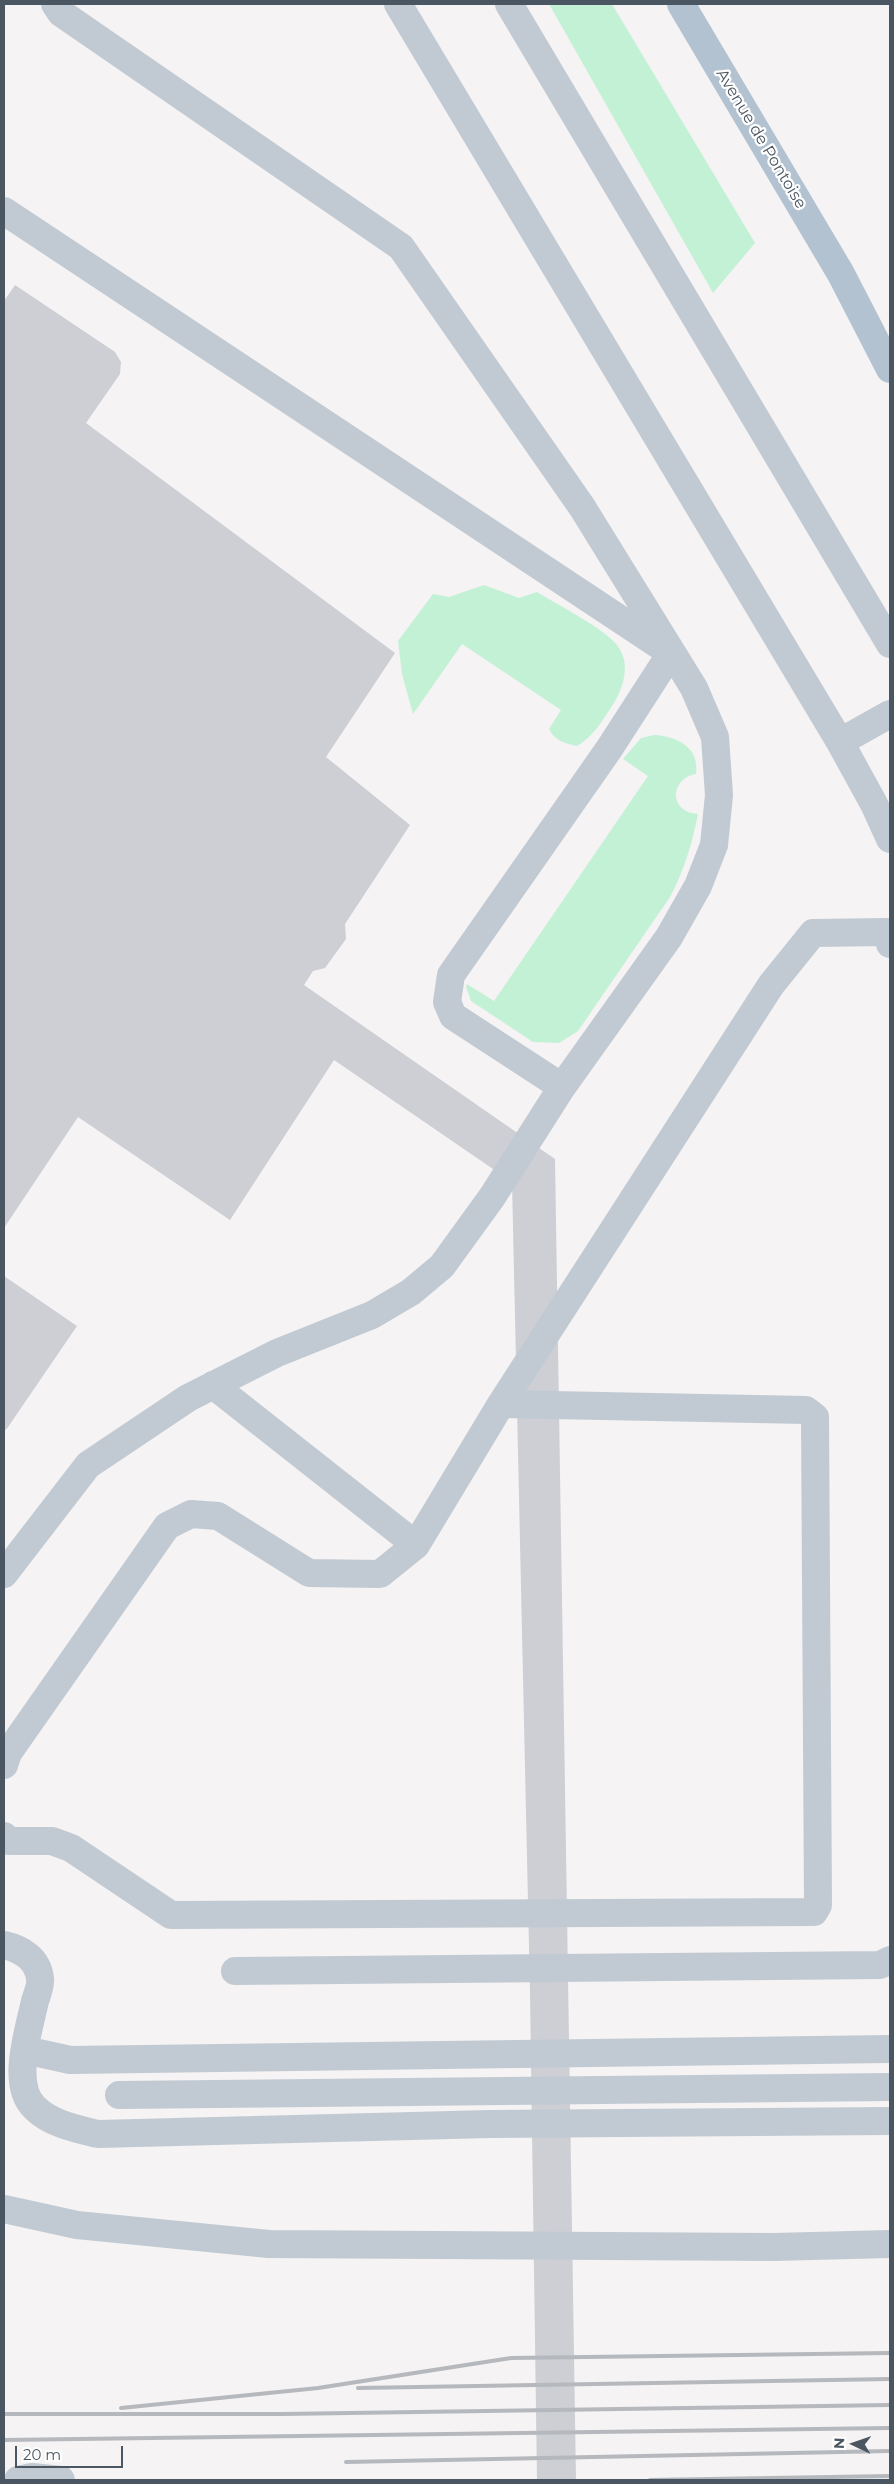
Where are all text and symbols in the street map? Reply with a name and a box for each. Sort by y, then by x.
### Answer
street label: Avenue de Pontoise [712,66,810,212]
north arrow [829,2419,879,2469]
scale bar [18,2436,125,2468]
text: N [830,2437,848,2449]
text: 20 m [23,2445,61,2464]

